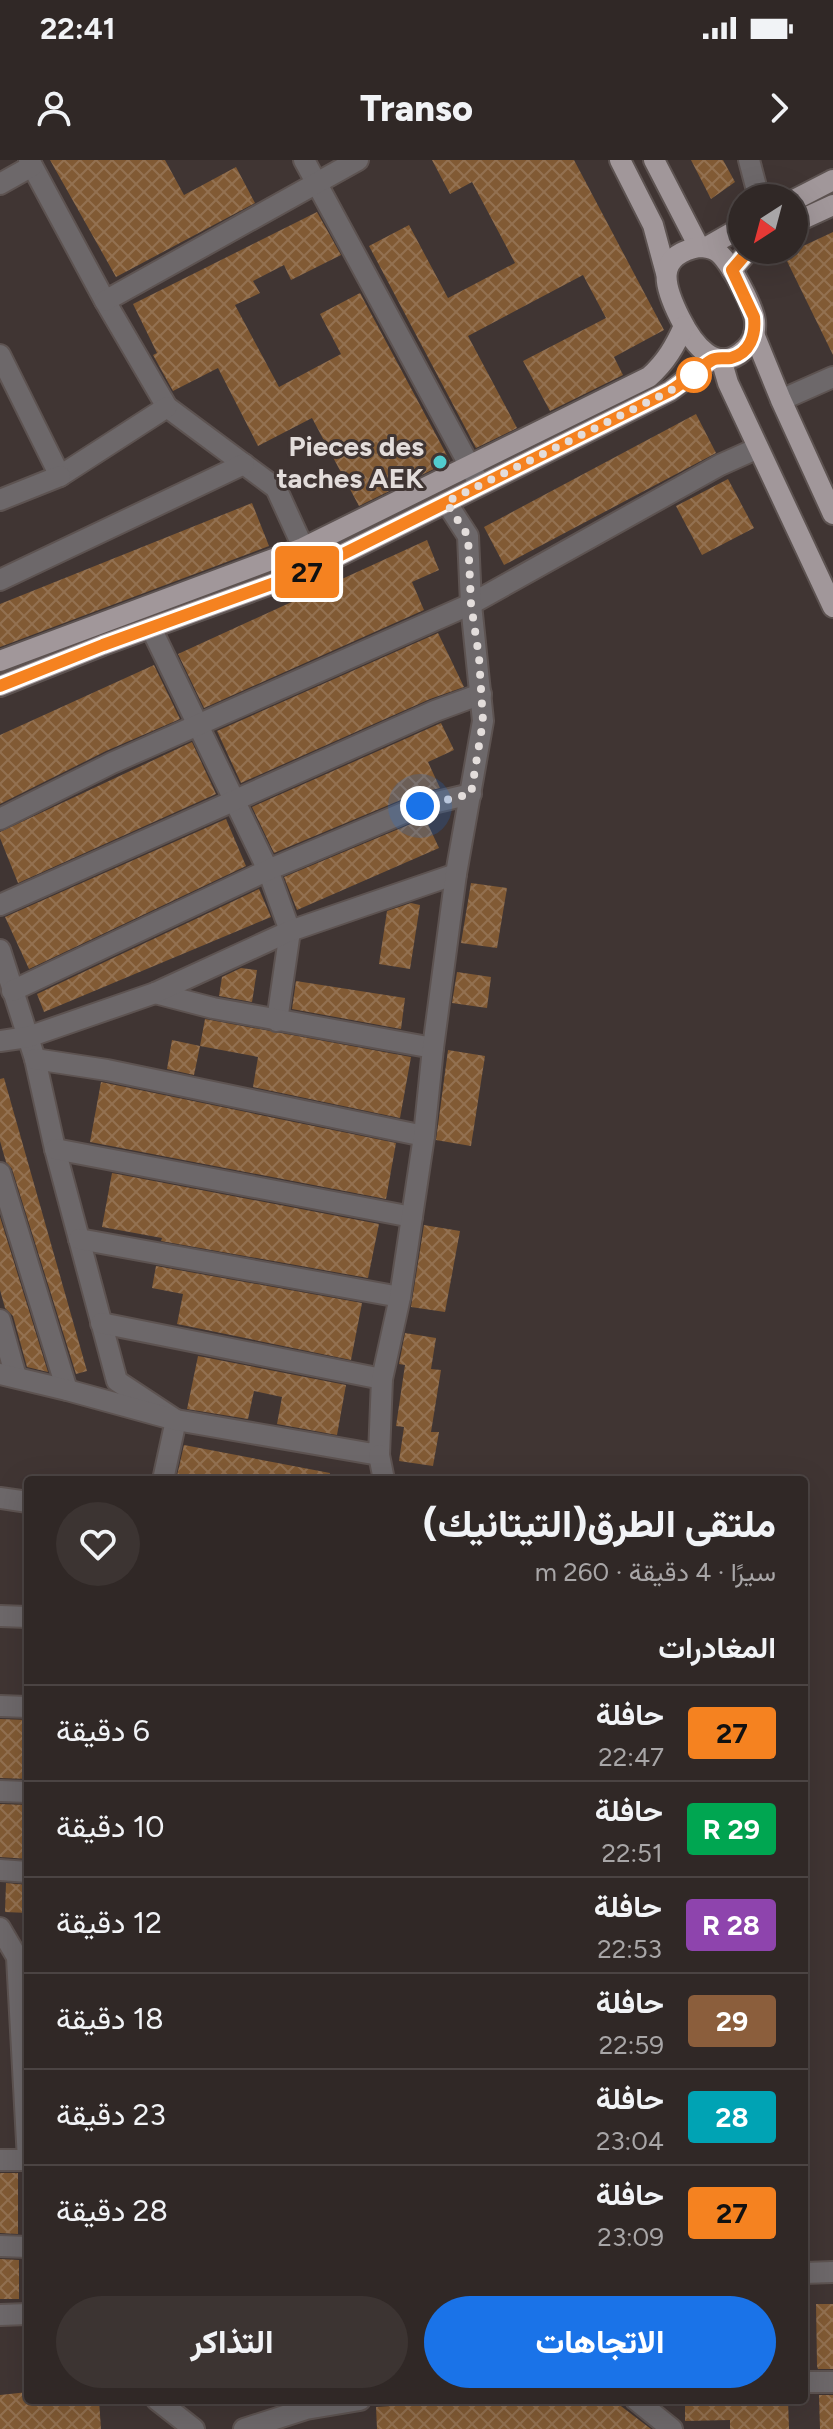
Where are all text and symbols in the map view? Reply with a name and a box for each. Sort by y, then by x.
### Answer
text: 22:41 [40,10,115,47]
icon: person [32,86,76,130]
icon: forward [757,86,801,130]
text: Transo [360,87,473,130]
north arrow [728,184,808,264]
map controls [728,184,808,264]
unlabelled marker [677,358,711,392]
place label: Pieces des taches AEK [276,429,424,495]
marker: Pieces des taches AEK [431,453,449,471]
line badge: 27 [271,546,343,598]
text: 27 [291,555,323,589]
your location [400,786,440,826]
text: ملتقى الطرق(التيتانيك) [423,1501,776,1547]
button: heart [56,1502,140,1586]
text: سيرًا · 4 دقيقة · 260 m [535,1556,776,1588]
text: المغادرات [658,1629,776,1666]
text: حافلة [596,1696,664,1733]
text: 6 دقيقة [56,1712,150,1749]
text: 27 [716,1716,748,1750]
text: 22:47 [598,1741,664,1773]
text: حافلة [595,1792,663,1829]
text: 10 دقيقة [56,1808,164,1845]
text: 29 R [703,1812,760,1846]
text: 22:51 [601,1837,663,1869]
text: حافلة [594,1888,662,1925]
text: 12 دقيقة [56,1904,162,1941]
text: 28 R [702,1908,760,1942]
text: 22:53 [597,1933,662,1965]
text: حافلة [596,1984,664,2021]
text: 18 دقيقة [56,2000,164,2037]
text: 29 [716,2004,748,2038]
text: 22:59 [599,2029,664,2061]
text: حافلة [596,2080,664,2117]
text: 23 دقيقة [56,2096,166,2133]
text: 28 [715,2100,749,2134]
text: 23:04 [596,2125,664,2157]
text: حافلة [596,2176,664,2213]
text: 28 دقيقة [56,2192,168,2229]
text: 27 [716,2196,748,2230]
text: 23:09 [597,2221,664,2253]
button: التذاكر [56,2296,408,2388]
button: الاتجاهات [424,2296,776,2388]

